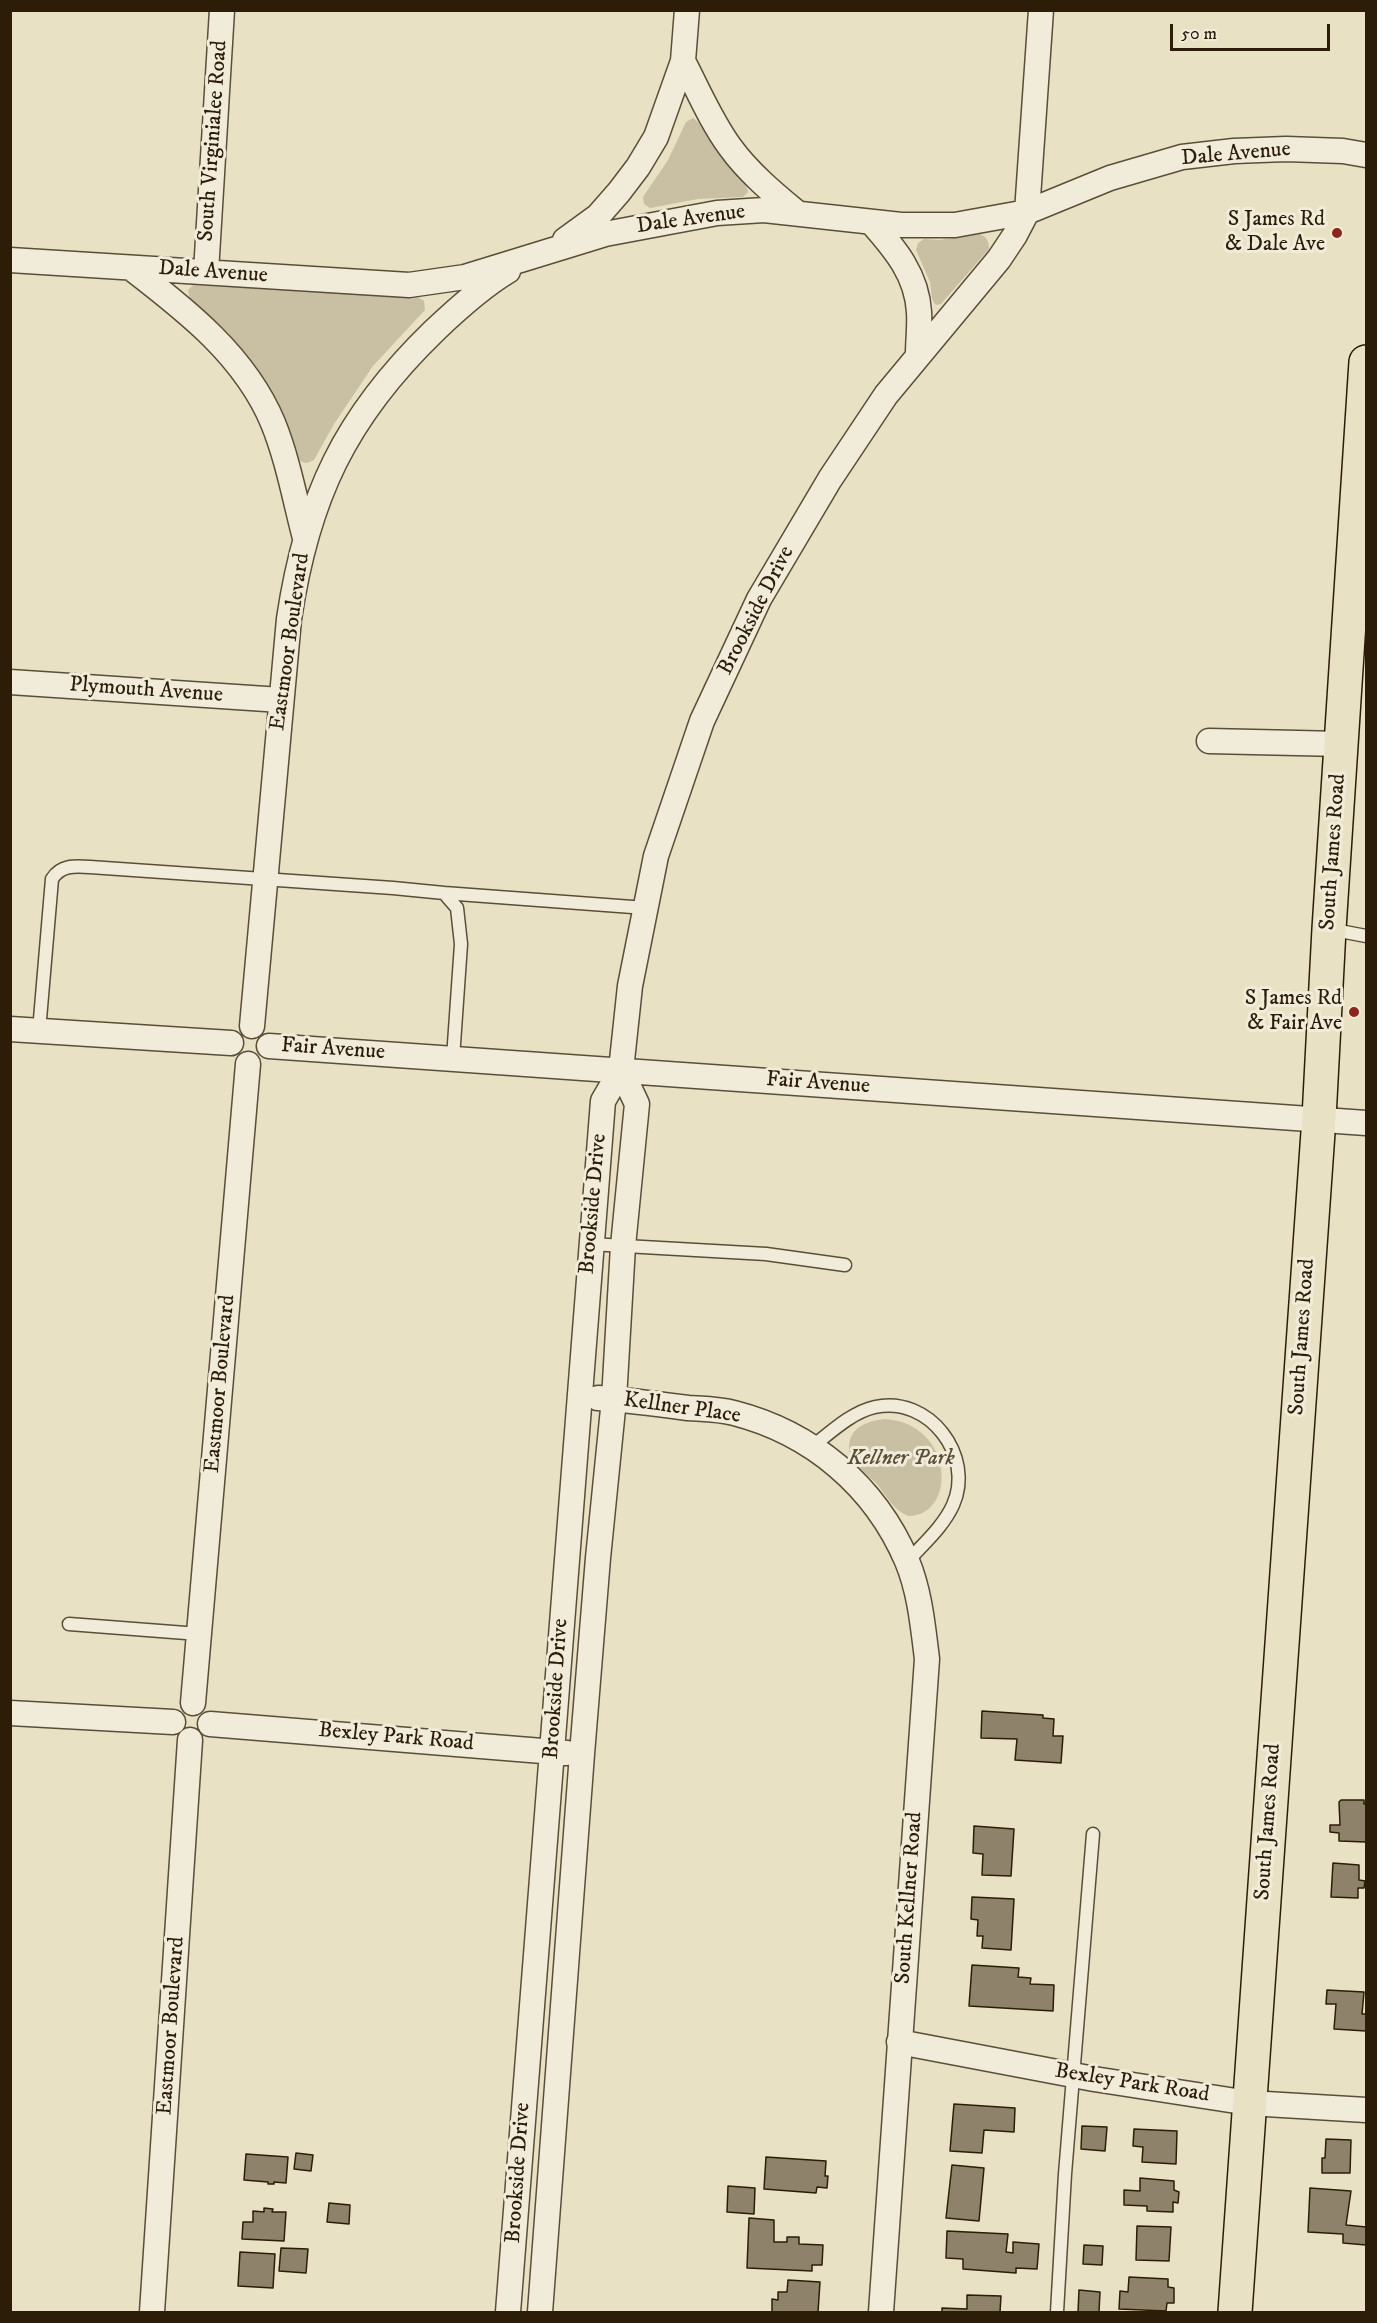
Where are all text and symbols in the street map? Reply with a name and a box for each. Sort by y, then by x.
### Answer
scale bar [1173,12,1334,50]
text: 50 m [1181,23,1217,45]
street label: South Virginialee Road [194,39,234,243]
street label: Dale Avenue [1180,137,1292,173]
street label: Dale Avenue [635,199,747,241]
place label: S James Rd & Dale Ave [1225,207,1325,258]
marker: S James Rd & Dale Ave [1330,226,1344,240]
street label: Dale Avenue [157,256,269,290]
street label: Brookside Drive [713,542,801,680]
street label: Eastmoor Boulevard [265,552,317,732]
street label: Plymouth Avenue [68,672,224,710]
street label: South James Road [1315,773,1353,931]
place label: S James Rd & Fair Ave [1245,986,1342,1038]
marker: S James Rd & Fair Ave [1347,1005,1361,1019]
street label: Fair Avenue [280,1033,386,1067]
street label: Fair Avenue [765,1067,871,1101]
street label: Brookside Drive [575,1133,613,1275]
street label: South James Road [1284,1258,1322,1416]
street label: Eastmoor Boulevard [200,1294,242,1474]
street label: Kellner Place [622,1388,742,1430]
park label: Kellner Park [847,1446,955,1472]
street label: Brookside Drive [539,1618,575,1760]
street label: Bexley Park Road [317,1718,475,1758]
street label: South James Road [1250,1743,1288,1901]
street label: South Kellner Road [891,1811,929,1985]
street label: Eastmoor Boulevard [153,1936,191,2116]
street label: Bexley Park Road [1053,2059,1211,2109]
street label: Brookside Drive [501,2102,537,2244]

